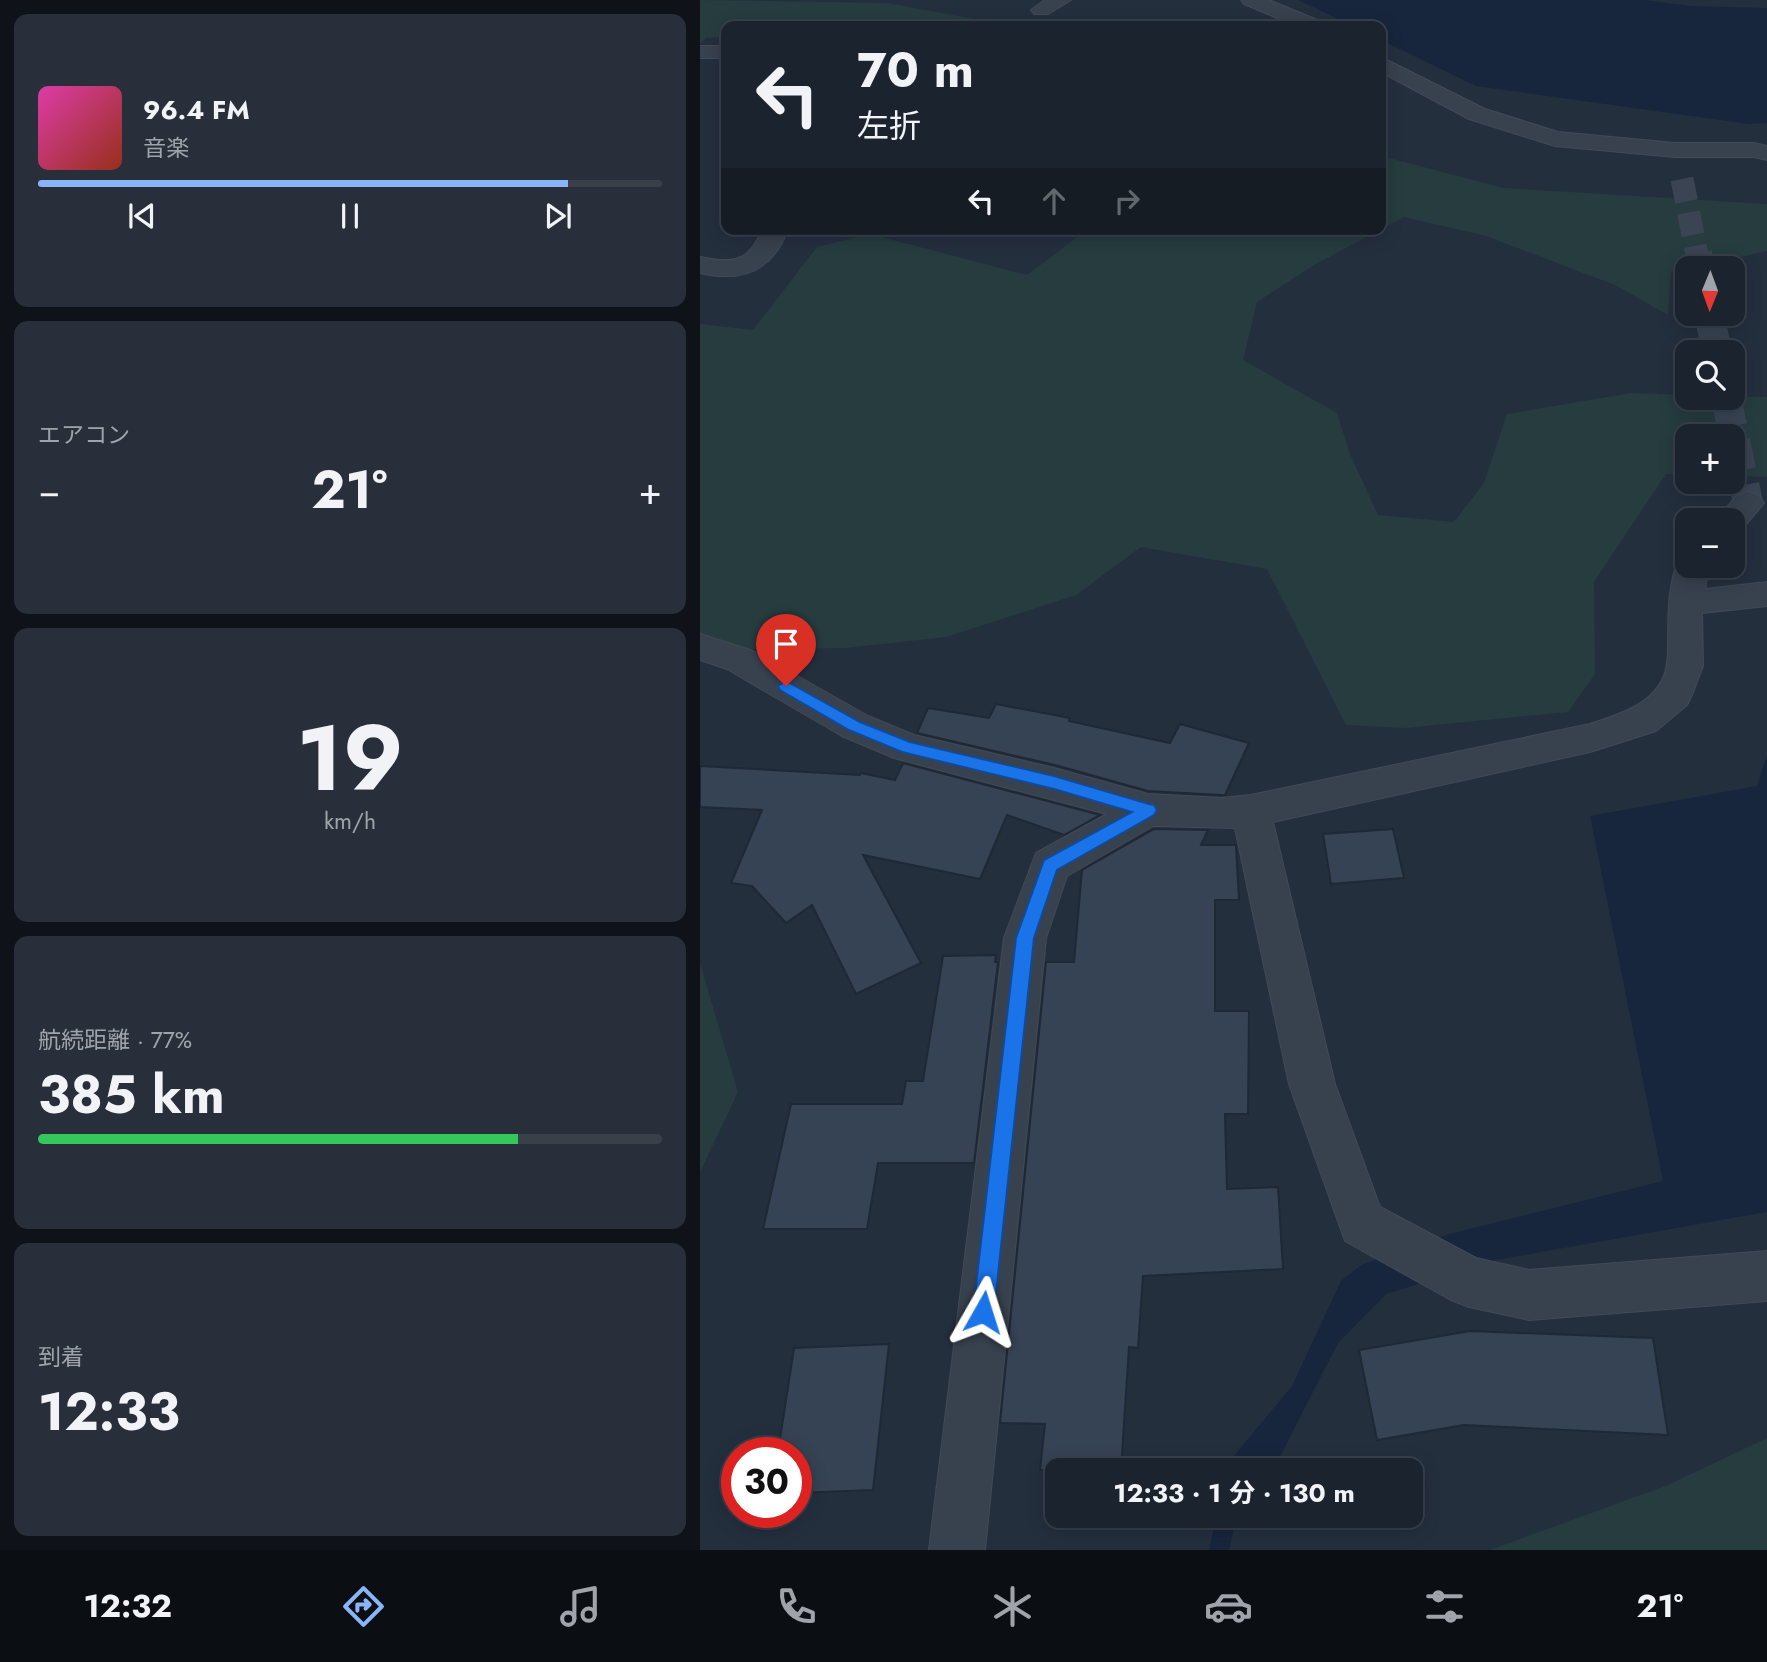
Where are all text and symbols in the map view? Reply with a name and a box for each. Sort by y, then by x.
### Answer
text: 70 m [857,35,974,105]
icon: left [742,49,833,140]
text: 96.4 FM [143,91,250,129]
text: 左折 [857,103,921,149]
text: 音楽 [143,131,189,165]
icon: left [962,182,1000,220]
icon: ahead [1035,182,1073,220]
icon: right [1108,182,1146,220]
icon: previous [123,197,161,235]
icon: pause [331,197,369,235]
icon: next [539,197,577,235]
north arrow [1675,256,1745,326]
map controls [1675,256,1745,578]
button: search [1675,340,1745,410]
text: エアコン [38,418,130,452]
button: + [1675,424,1745,494]
text: 21° [312,452,388,528]
text: − [38,463,60,518]
text: + [639,463,662,518]
button: − [1675,508,1745,578]
pin [756,614,816,686]
icon: arrive [767,625,805,663]
text: 19 [296,693,404,824]
text: km/h [324,804,376,838]
text: 航続距離 · 77% [38,1023,192,1057]
text: 385 km [38,1057,225,1133]
position arrow [946,1275,1020,1349]
text: 到着 [38,1340,84,1374]
text: 12:33 [38,1374,180,1450]
speed limit sign: 30 [721,1437,812,1528]
text: 12:33 · 1 分 · 130 m [1113,1474,1355,1512]
icon: directions [339,1582,388,1631]
icon: music [556,1582,605,1631]
icon: phone [772,1582,821,1631]
icon: climate [988,1582,1037,1631]
icon: car [1204,1582,1253,1631]
icon: filters [1420,1582,1469,1631]
text: 12:32 [84,1583,172,1629]
text: 21° [1637,1583,1683,1629]

